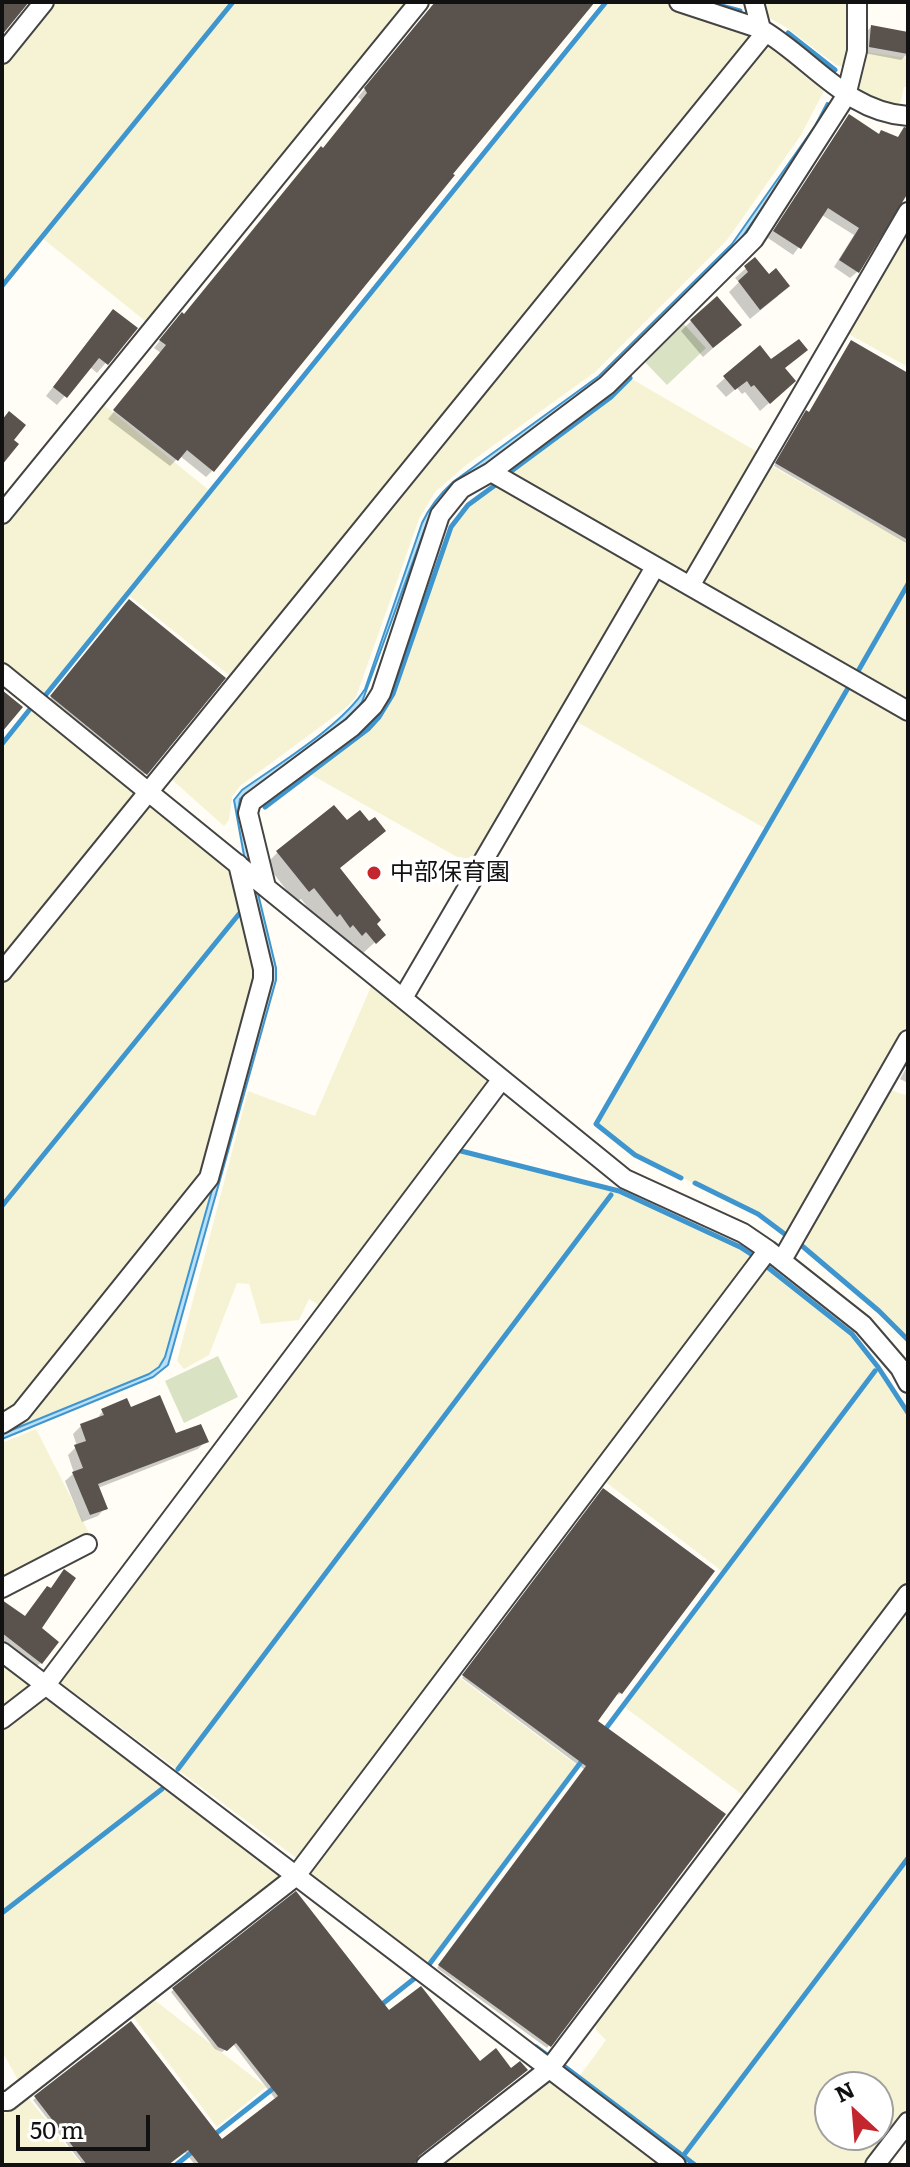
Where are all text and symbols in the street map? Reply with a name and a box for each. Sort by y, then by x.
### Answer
place label: 中部保育園 [390,859,510,887]
marker: 中部保育園 [365,864,383,882]
north arrow [814,2071,894,2151]
text: N [829,2072,860,2110]
scale bar [20,2099,154,2149]
text: 50 m [30,2111,84,2146]

